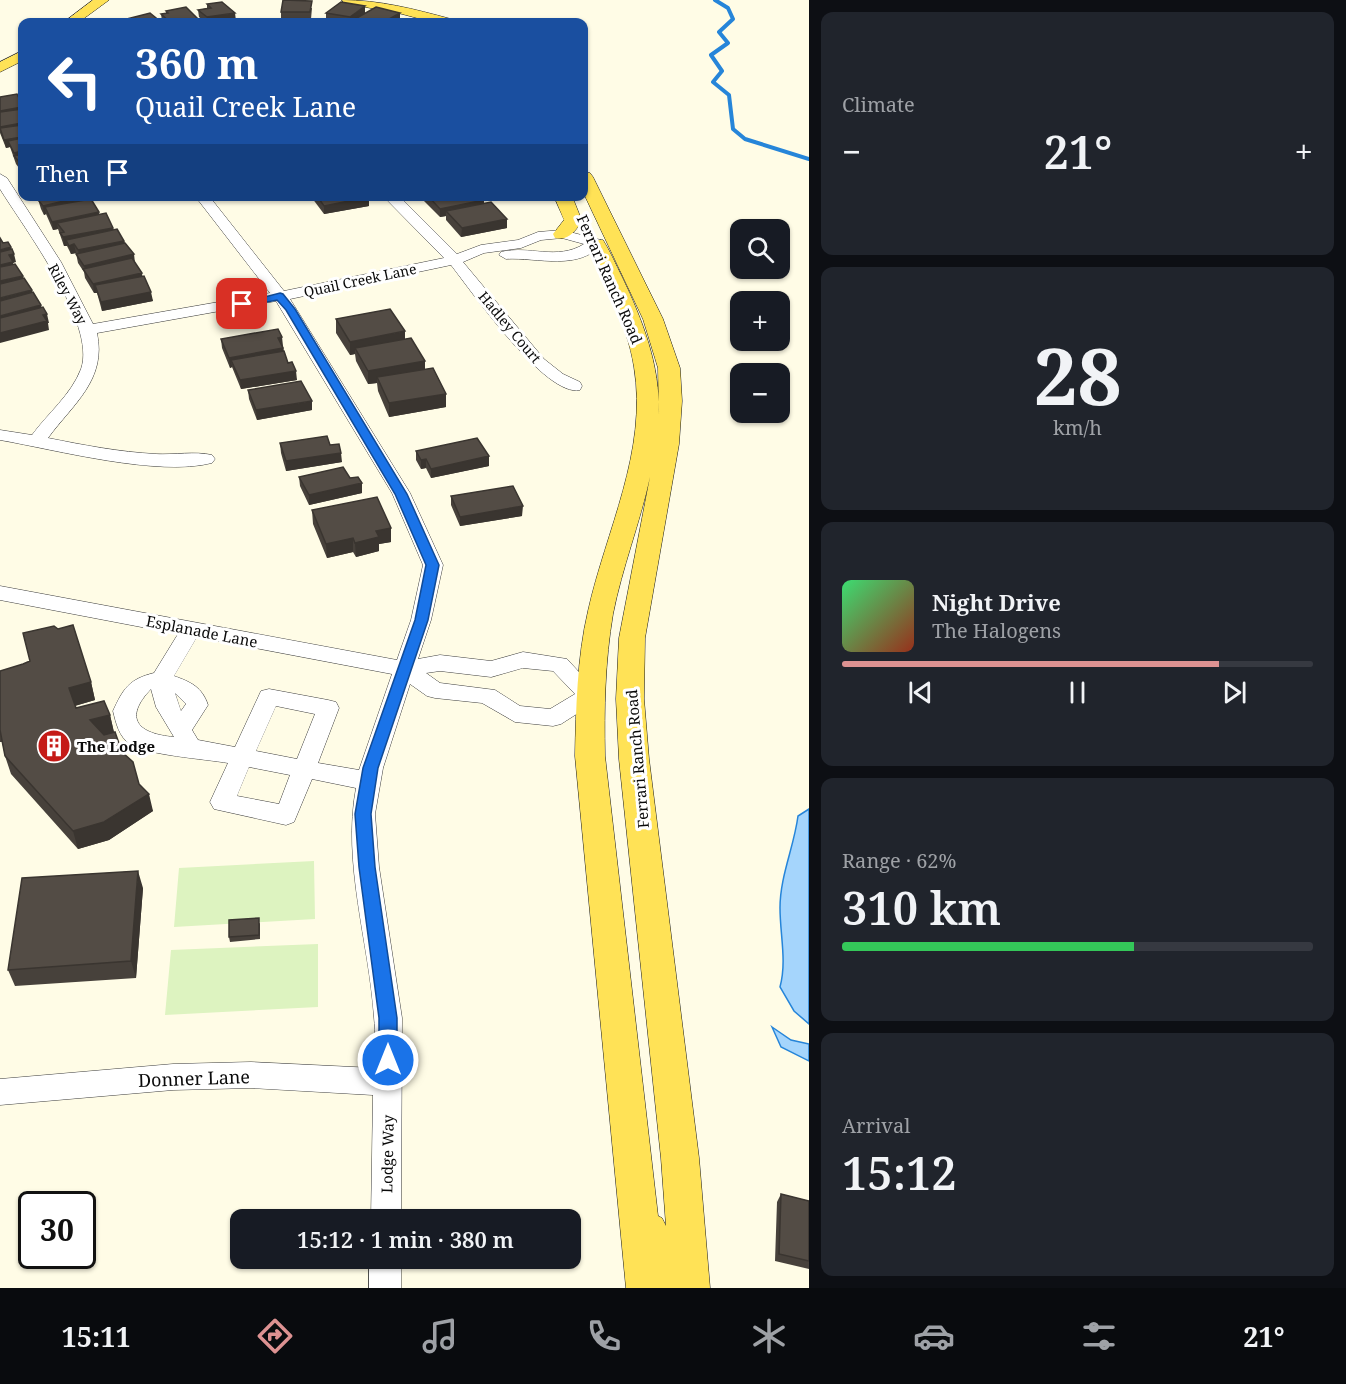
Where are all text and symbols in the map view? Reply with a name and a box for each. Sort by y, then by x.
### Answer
text: 360 m [135,34,259,91]
icon: left [36,42,114,120]
text: Quail Creek Lane [135,88,356,125]
text: Climate [842,91,915,118]
text: 21° [1043,121,1112,182]
text: − [842,129,861,174]
text: + [1295,129,1313,174]
icon: arrive [101,156,134,189]
text: Then [36,158,89,188]
street label: Ferrari Ranch Road [573,211,647,347]
map controls [730,219,790,423]
button: search [730,219,790,279]
street label: Quail Creek Lane [302,259,418,301]
street label: Riley Way [44,260,92,328]
pin [216,278,267,329]
icon: arrive [225,287,258,320]
street label: Hadley Court [474,287,546,367]
button: + [730,291,790,351]
text: 28 [1033,322,1122,428]
button: − [730,363,790,423]
text: km/h [1053,414,1102,441]
text: Night Drive [932,587,1061,617]
street label: Esplanade Lane [145,610,259,652]
text: The Halogens [932,617,1061,644]
icon: previous [904,676,937,709]
icon: pause [1061,676,1094,709]
icon: next [1218,676,1251,709]
street label: Ferrari Ranch Road [621,689,653,829]
building icon: The Lodge [36,728,72,764]
place label: The Lodge [77,736,155,756]
text: Range · 62% [842,847,956,874]
text: 310 km [842,877,1001,938]
position arrow [356,1028,420,1092]
street label: Donner Lane [138,1064,250,1092]
text: Arrival [842,1112,910,1139]
street label: Lodge Way [376,1114,398,1193]
text: 15:12 [842,1142,957,1203]
speed limit sign: 30 [18,1191,96,1269]
text: 15:12 · 1 min · 380 m [297,1224,514,1254]
icon: directions [254,1315,296,1357]
icon: music [419,1315,461,1357]
icon: phone [583,1315,625,1357]
icon: climate [748,1315,790,1357]
icon: car [913,1315,955,1357]
icon: filters [1078,1315,1120,1357]
text: 15:11 [61,1318,131,1355]
text: 21° [1243,1318,1284,1355]

